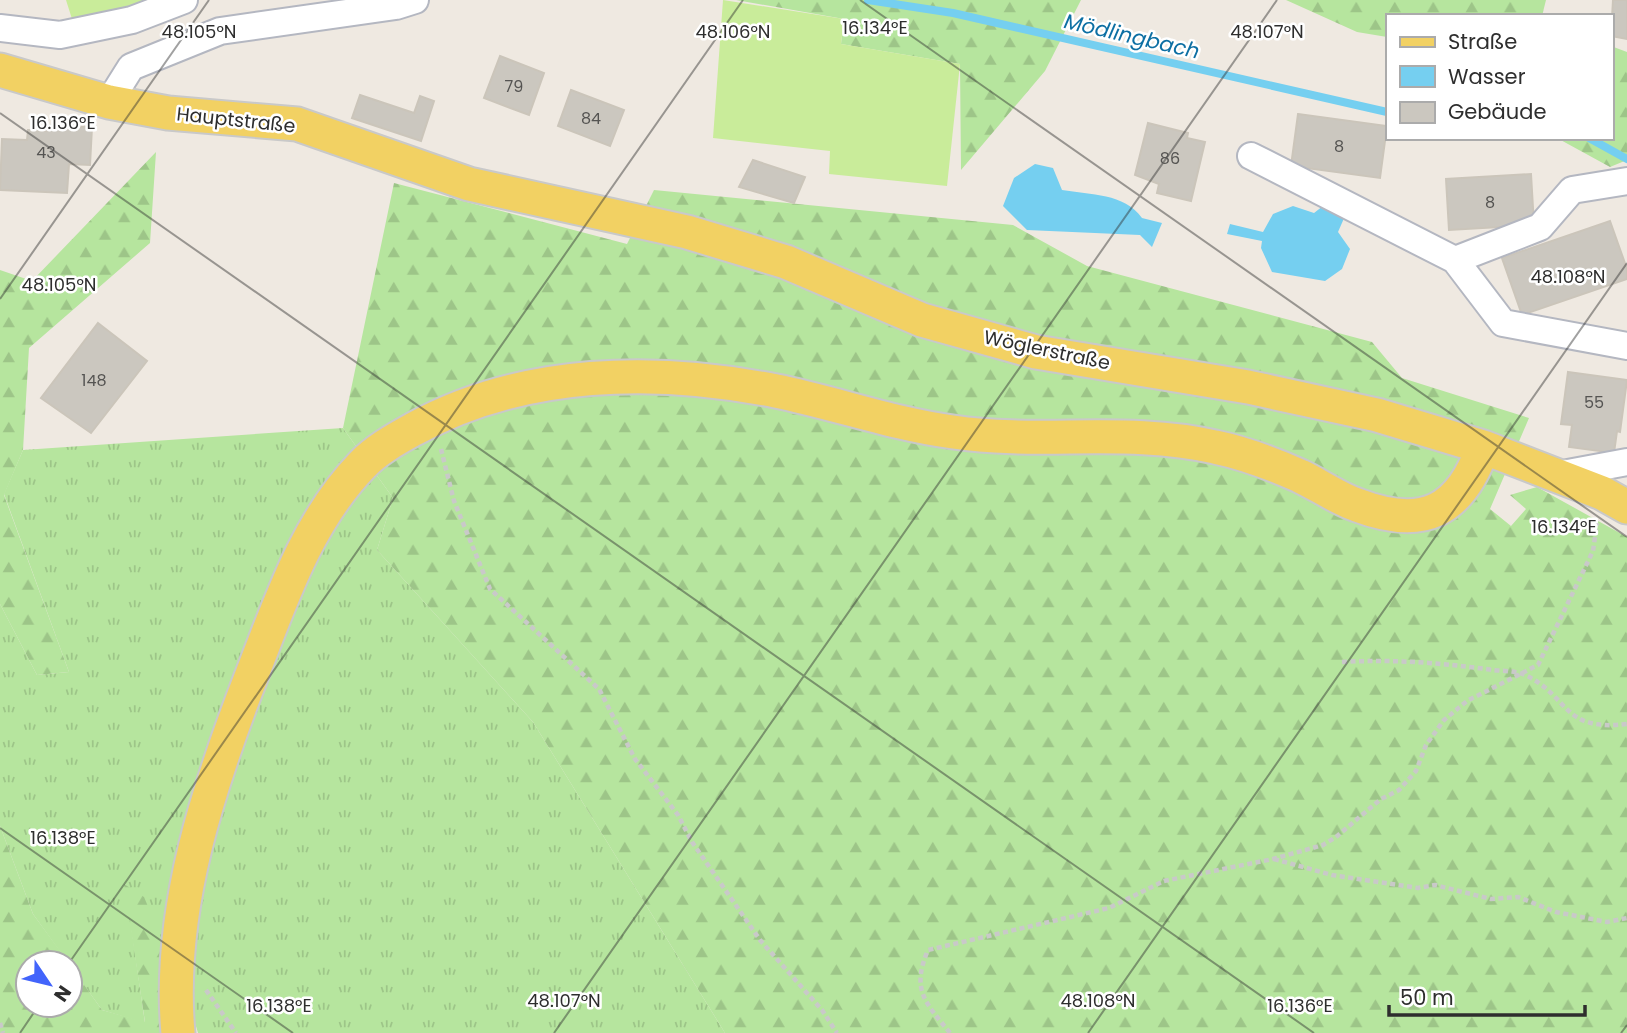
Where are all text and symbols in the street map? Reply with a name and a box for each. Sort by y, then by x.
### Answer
water label: Mödlingbach [1061,6,1203,66]
legend [1386,14,1613,140]
text: 16.134°E [842,15,908,40]
text: 48.105°N [162,19,236,44]
text: 48.106°N [696,19,771,44]
text: 48.107°N [1230,19,1304,44]
text: Straße [1448,27,1517,56]
text: Wasser [1448,62,1526,91]
house number: 79 [505,75,523,98]
text: Gebäude [1448,97,1546,126]
street label: Hauptstraße [175,100,297,140]
house number: 84 [581,107,601,130]
text: 16.136°E [30,110,96,135]
house number: 8 [1334,135,1344,158]
house number: 43 [36,141,56,164]
house number: 86 [1160,147,1180,170]
house number: 8 [1485,191,1495,214]
text: 48.108°N [1531,264,1605,289]
text: 48.105°N [22,272,96,297]
street label: Wöglerstraße [981,323,1113,377]
house number: 148 [81,369,107,392]
house number: 55 [1584,391,1604,414]
text: 16.134°E [1531,514,1597,539]
text: 16.138°E [30,825,96,850]
north arrow [14,949,84,1019]
scale bar [1389,974,1585,1018]
text: N [47,980,78,1007]
text: 50 m [1400,983,1454,1012]
text: 48.107°N [527,988,601,1013]
text: 48.108°N [1061,988,1135,1013]
text: 16.138°E [246,993,312,1018]
text: 16.136°E [1267,993,1333,1018]

